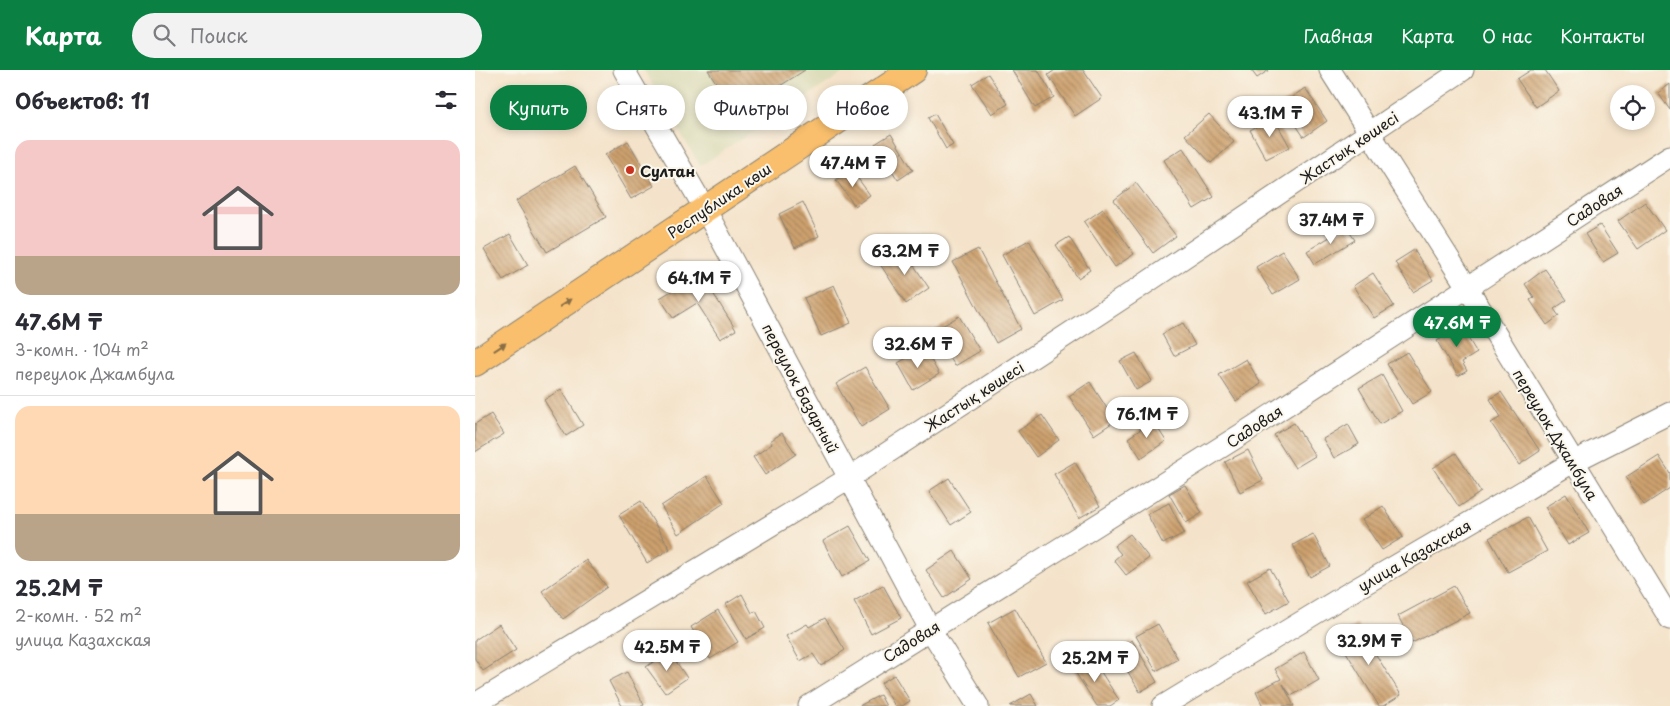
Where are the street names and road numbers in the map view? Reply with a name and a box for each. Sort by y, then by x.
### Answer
street label: Жастық көшесі [1294,105,1403,189]
street label: Республика көш [662,157,776,243]
street label: Садовая [1561,178,1627,232]
street label: переулок Базарный [757,319,845,457]
street label: Жастық көшесі [919,355,1028,437]
street label: переулок Джамбула [1508,364,1605,505]
street label: Садовая [1221,399,1287,453]
street label: улица Казахская [1353,513,1475,597]
street label: Садовая [878,614,944,668]

